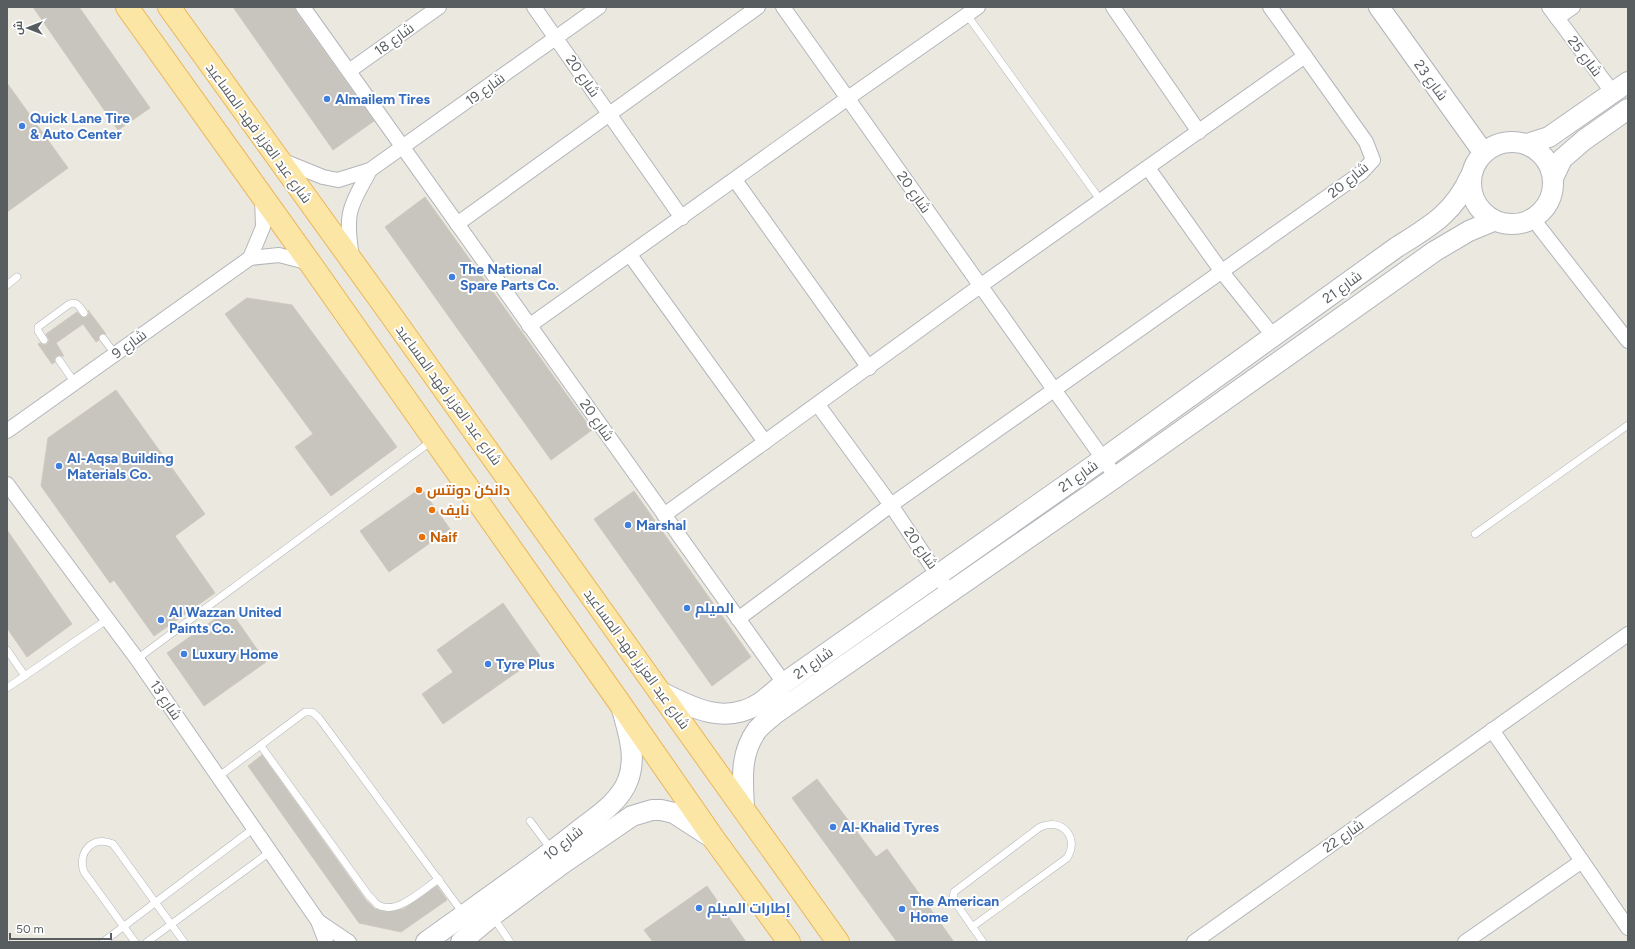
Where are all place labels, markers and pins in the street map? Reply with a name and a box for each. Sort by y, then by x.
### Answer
place label: Almailem Tires [335,91,430,108]
marker: Almailem Tires [322,94,332,104]
place label: Quick Lane Tire & Auto Center [30,110,130,143]
marker: Quick Lane Tire & Auto Center [17,121,27,131]
place label: The National Spare Parts Co. [460,261,559,294]
marker: The National Spare Parts Co. [447,272,457,282]
place label: Al-Aqsa Building Materials Co. [67,450,174,483]
marker: Al-Aqsa Building Materials Co. [54,461,64,471]
place label: دانكن دونتس [427,482,510,499]
marker: دانكن دونتس [414,485,424,495]
place label: نايف [440,502,469,519]
marker: نايف [427,505,437,515]
place label: Marshal [636,517,686,534]
marker: Marshal [623,520,633,530]
place label: Naif [430,529,458,546]
marker: Naif [417,532,427,542]
place label: الميلم [695,600,734,618]
marker: الميلم [682,603,692,613]
place label: Al Wazzan United Paints Co. [169,604,282,637]
marker: Al Wazzan United Paints Co. [156,615,166,625]
place label: Luxury Home [192,646,278,663]
marker: Luxury Home [179,649,189,659]
place label: Tyre Plus [496,656,555,673]
marker: Tyre Plus [483,659,493,669]
place label: Al-Khalid Tyres [841,819,939,836]
marker: Al-Khalid Tyres [828,822,838,832]
place label: The American Home [910,893,999,926]
place label: إطارات الميلم [707,900,790,918]
marker: إطارات الميلم [694,903,704,913]
marker: The American Home [897,904,907,914]

